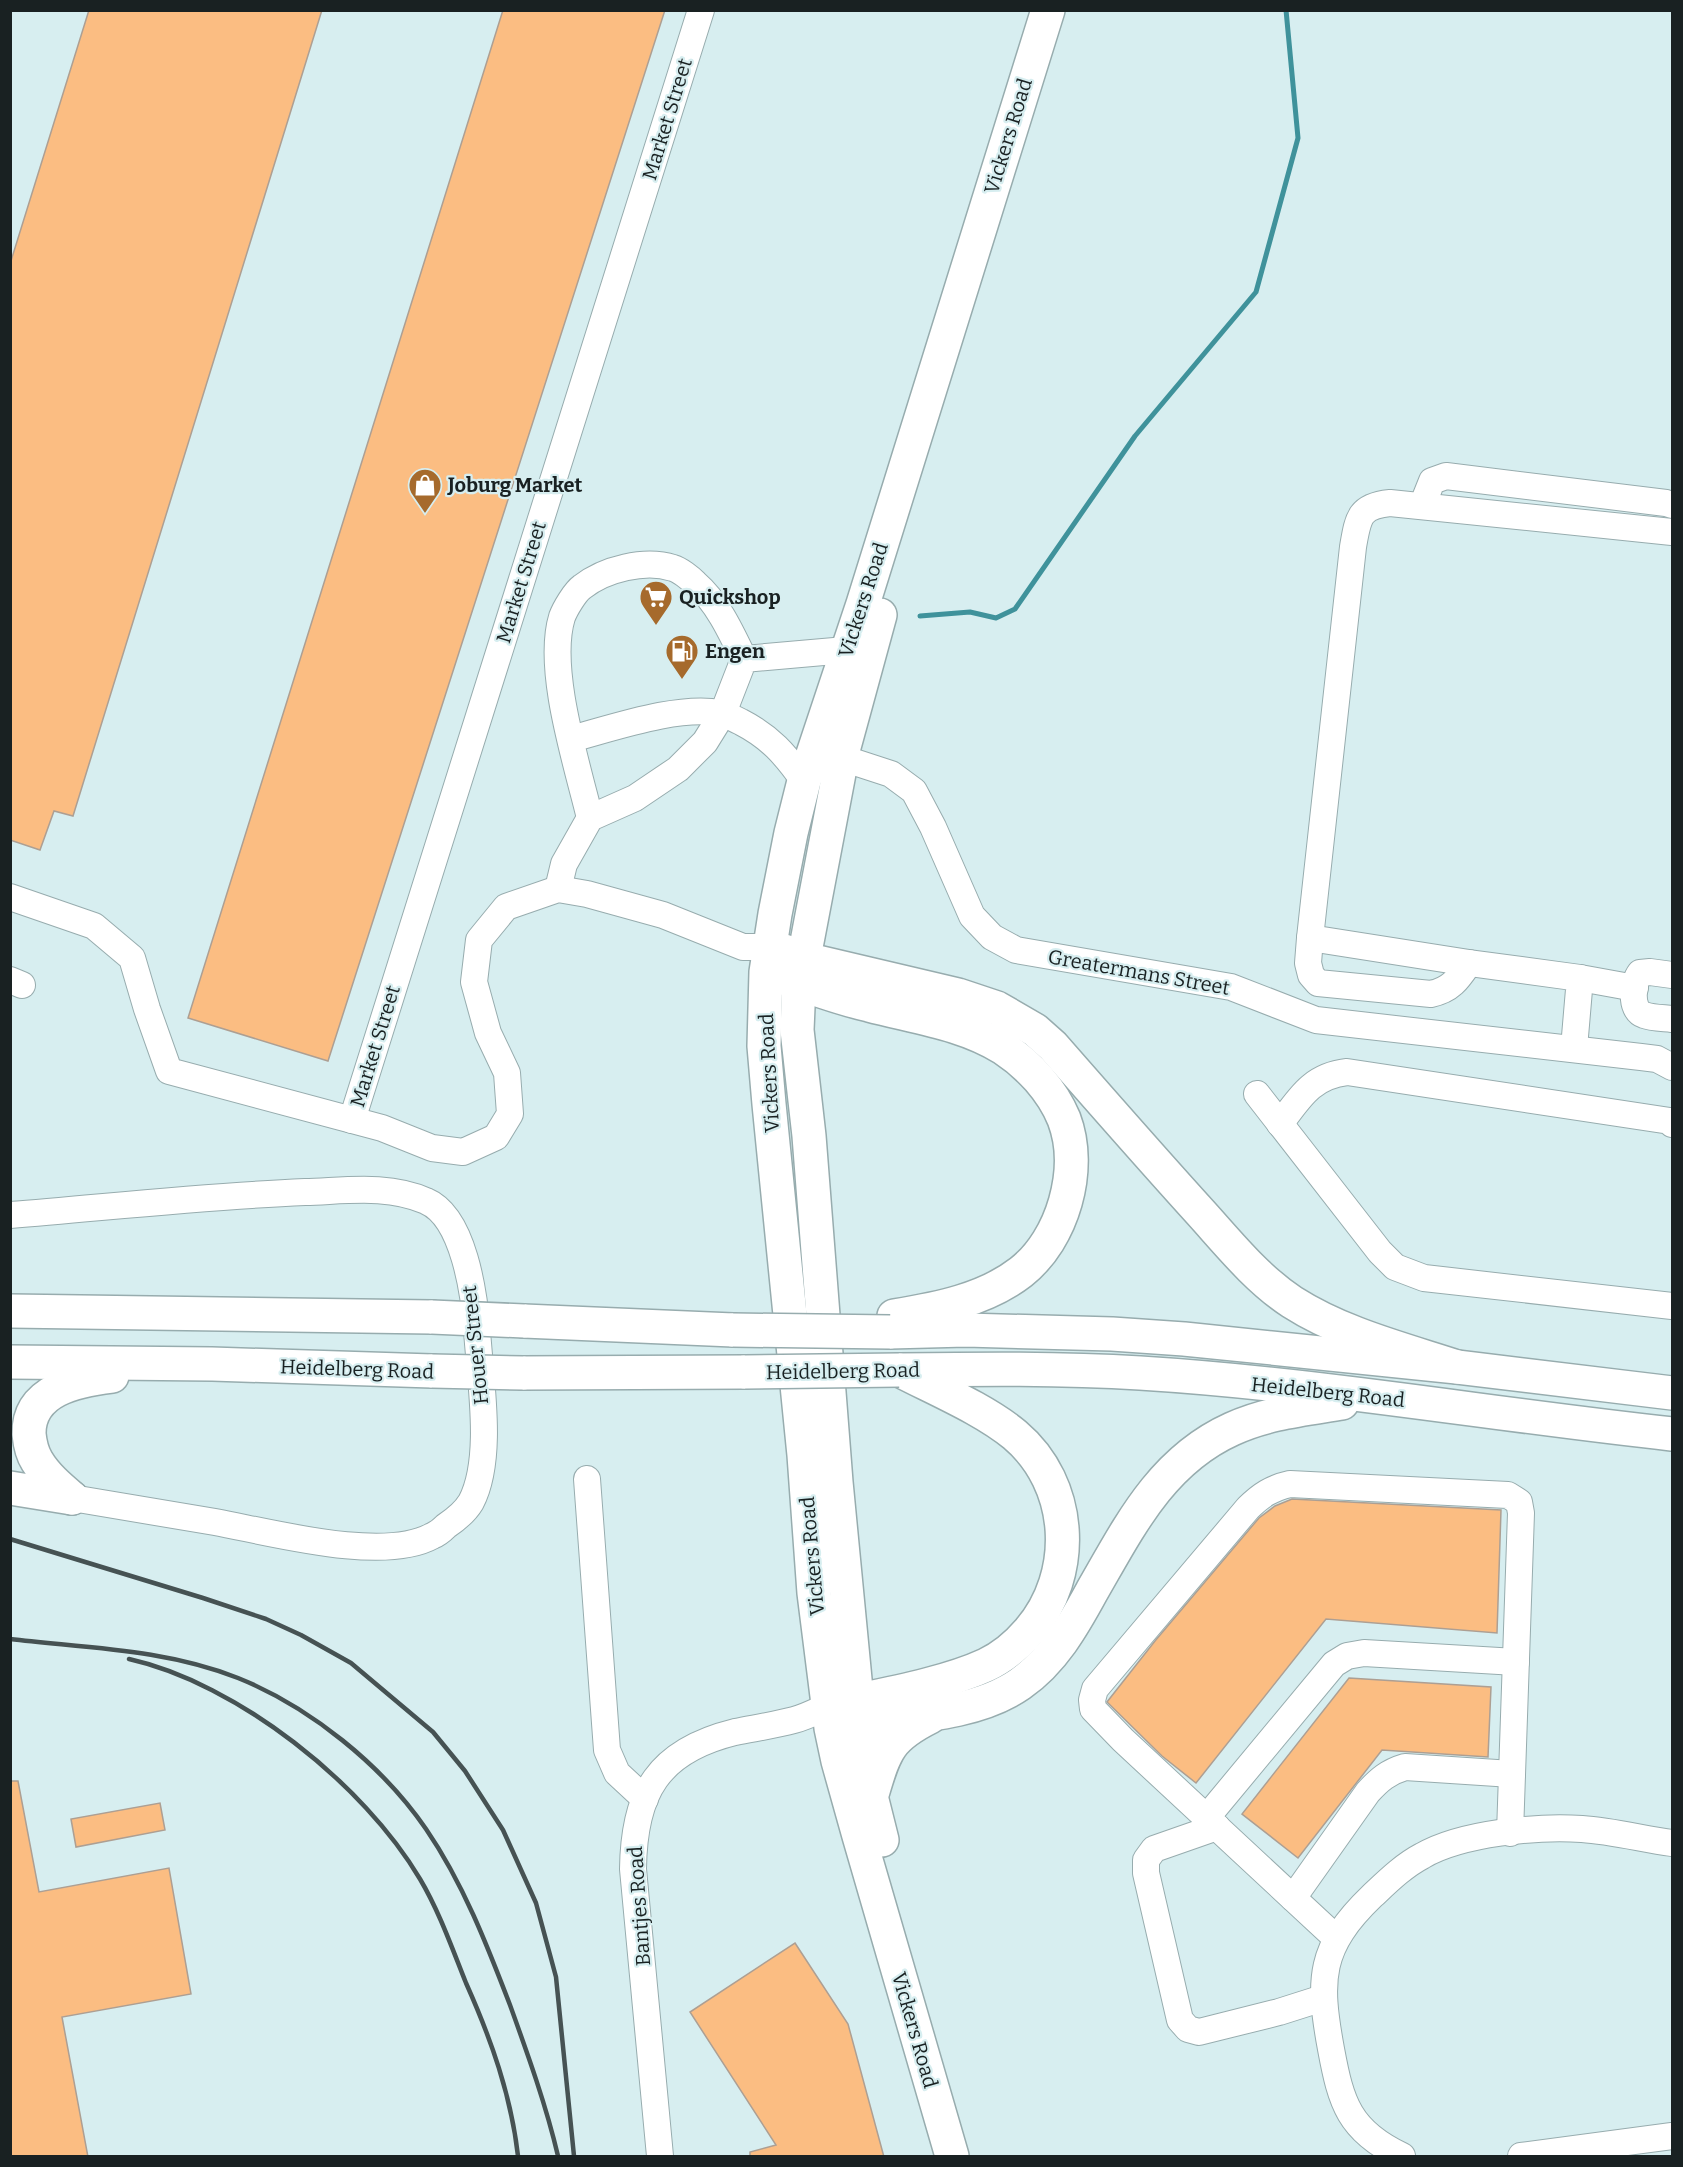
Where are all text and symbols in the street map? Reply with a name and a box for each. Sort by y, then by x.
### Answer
street label: Market Street [637,55,697,183]
street label: Vickers Road [979,75,1037,197]
shop icon: Joburg Market [407,467,443,514]
place label: Joburg Market [447,473,582,497]
street label: Market Street [491,518,551,646]
street label: Vickers Road [833,539,893,661]
supermarket icon: Quickshop [638,579,674,626]
place label: Quickshop [679,585,781,609]
fuel station icon: Engen [664,633,700,680]
place label: Engen [705,639,765,663]
street label: Greatermans Street [1046,944,1232,1000]
street label: Market Street [345,982,405,1110]
street label: Vickers Road [754,1013,784,1133]
street label: Houer Street [457,1284,493,1406]
street label: Heidelberg Road [280,1354,435,1384]
street label: Heidelberg Road [766,1358,920,1384]
street label: Heidelberg Road [1250,1372,1406,1412]
street label: Vickers Road [795,1495,829,1617]
street label: Bantjes Road [623,1845,656,1967]
street label: Vickers Road [887,1969,943,2091]

